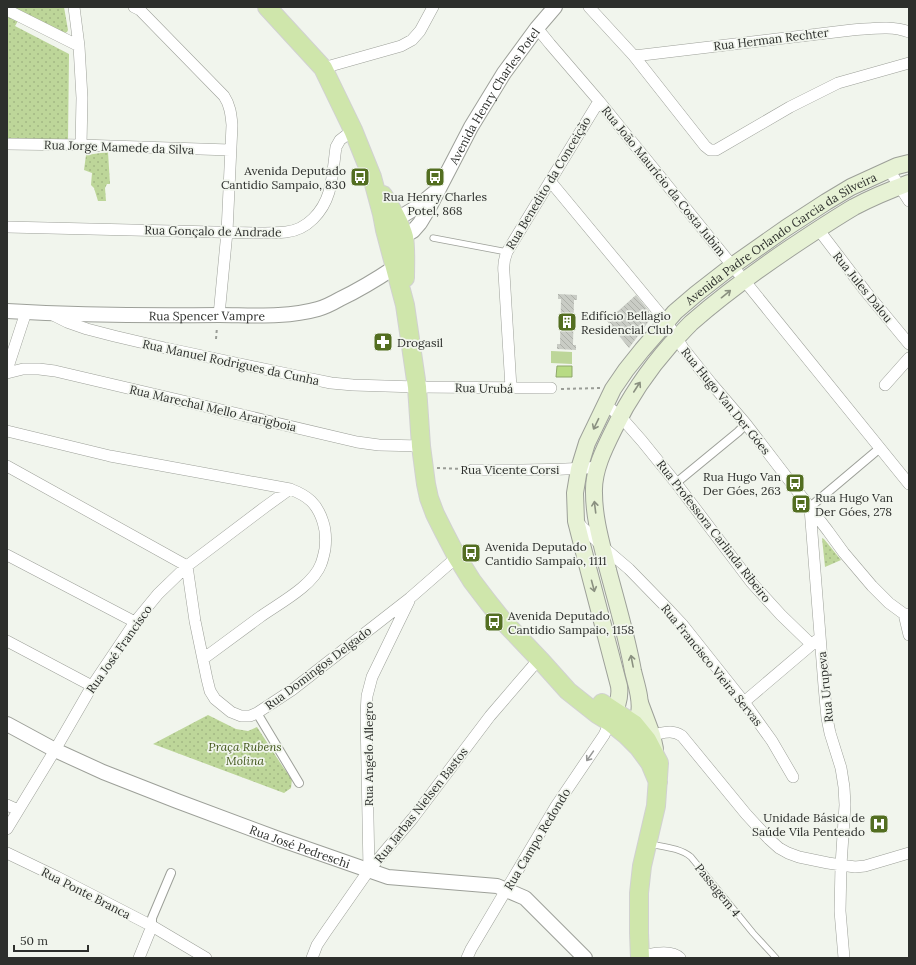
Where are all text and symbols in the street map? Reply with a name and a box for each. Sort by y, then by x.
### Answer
street label: Avenida Henry Charles Potel [445,24,542,168]
street label: Rua Herman Rechter [713,24,830,54]
street label: Rua João Maurício da Costa Jubim [599,103,729,259]
street label: Rua Benedito da Conceição [502,114,594,252]
street label: Rua Jorge Mamede da Silva [44,137,194,157]
place label: Avenida Deputado Cantidio Sampaio, 830 [221,163,346,192]
bus stop icon: Avenida Deputado Cantidio Sampaio, 830 [349,166,371,188]
bus stop icon: Rua Henry Charles Potel, 868 [424,166,446,188]
street label: Avenida Padre Orlando Garcia da Silveira [681,169,879,308]
place label: Rua Henry Charles Potel, 868 [383,189,487,218]
street label: Rua Gonçalo de Andrade [144,222,282,240]
street label: Rua Jules Dalou [830,249,896,325]
one-way arrow [721,289,732,298]
street label: Rua Spencer Vampre [149,307,266,323]
place label: Edifício Bellagio Residencial Club [581,308,673,337]
building icon: Edifício Bellagio Residencial Club [556,311,578,333]
pharmacy icon: Drogasil [372,331,394,353]
place label: Drogasil [397,335,443,350]
street label: Rua Manuel Rodrigues da Cunha [141,336,321,388]
street label: Rua Hugo Van Der Góes [678,344,774,458]
street label: Rua Urubá [455,380,513,396]
street label: Rua Marechal Mello Ararigboia [128,381,298,435]
one-way arrow [633,382,641,393]
one-way arrow [592,418,599,430]
street label: Rua Professora Carlinda Ribeiro [654,457,774,605]
street label: Rua Vicente Corsi [461,462,559,477]
place label: Rua Hugo Van Der Góes, 263 [703,469,781,498]
bus stop icon: Rua Hugo Van Der Góes, 263 [784,472,806,494]
place label: Rua Hugo Van Der Góes, 278 [815,490,893,519]
bus stop icon: Rua Hugo Van Der Góes, 278 [790,493,812,515]
one-way arrow [591,501,599,514]
place label: Avenida Deputado Cantidio Sampaio, 1111 [484,539,607,568]
bus stop icon: Avenida Deputado Cantidio Sampaio, 1111 [460,542,482,564]
one-way arrow [589,580,597,593]
street label: Rua Francisco Vieira Servas [658,601,766,729]
street label: Rua José Francisco [83,602,155,696]
place label: Avenida Deputado Cantidio Sampaio, 1158 [507,608,634,637]
bus stop icon: Avenida Deputado Cantidio Sampaio, 1158 [483,611,505,633]
street label: Rua Domingos Delgado [262,623,374,713]
street label: Rua Urupeva [814,651,836,723]
one-way arrow [627,655,635,668]
street label: Rua Angelo Allegro [361,702,376,806]
park label: Praça Rubens Molina [208,739,282,768]
street label: Rua Jarbas Nielsen Bastos [371,744,471,866]
one-way arrow [586,750,594,761]
street label: Rua Campo Redondo [501,785,573,893]
place label: Unidade Básica de Saúde Vila Penteado [752,810,865,839]
hospital icon: Unidade Básica de Saúde Vila Penteado [868,813,890,835]
street label: Rua José Pedreschi [248,821,352,871]
street label: Passagem 4 [692,860,744,920]
street label: Rua Ponte Branca [39,864,133,922]
scale bar [14,927,88,953]
text: 50 m [20,933,48,948]

